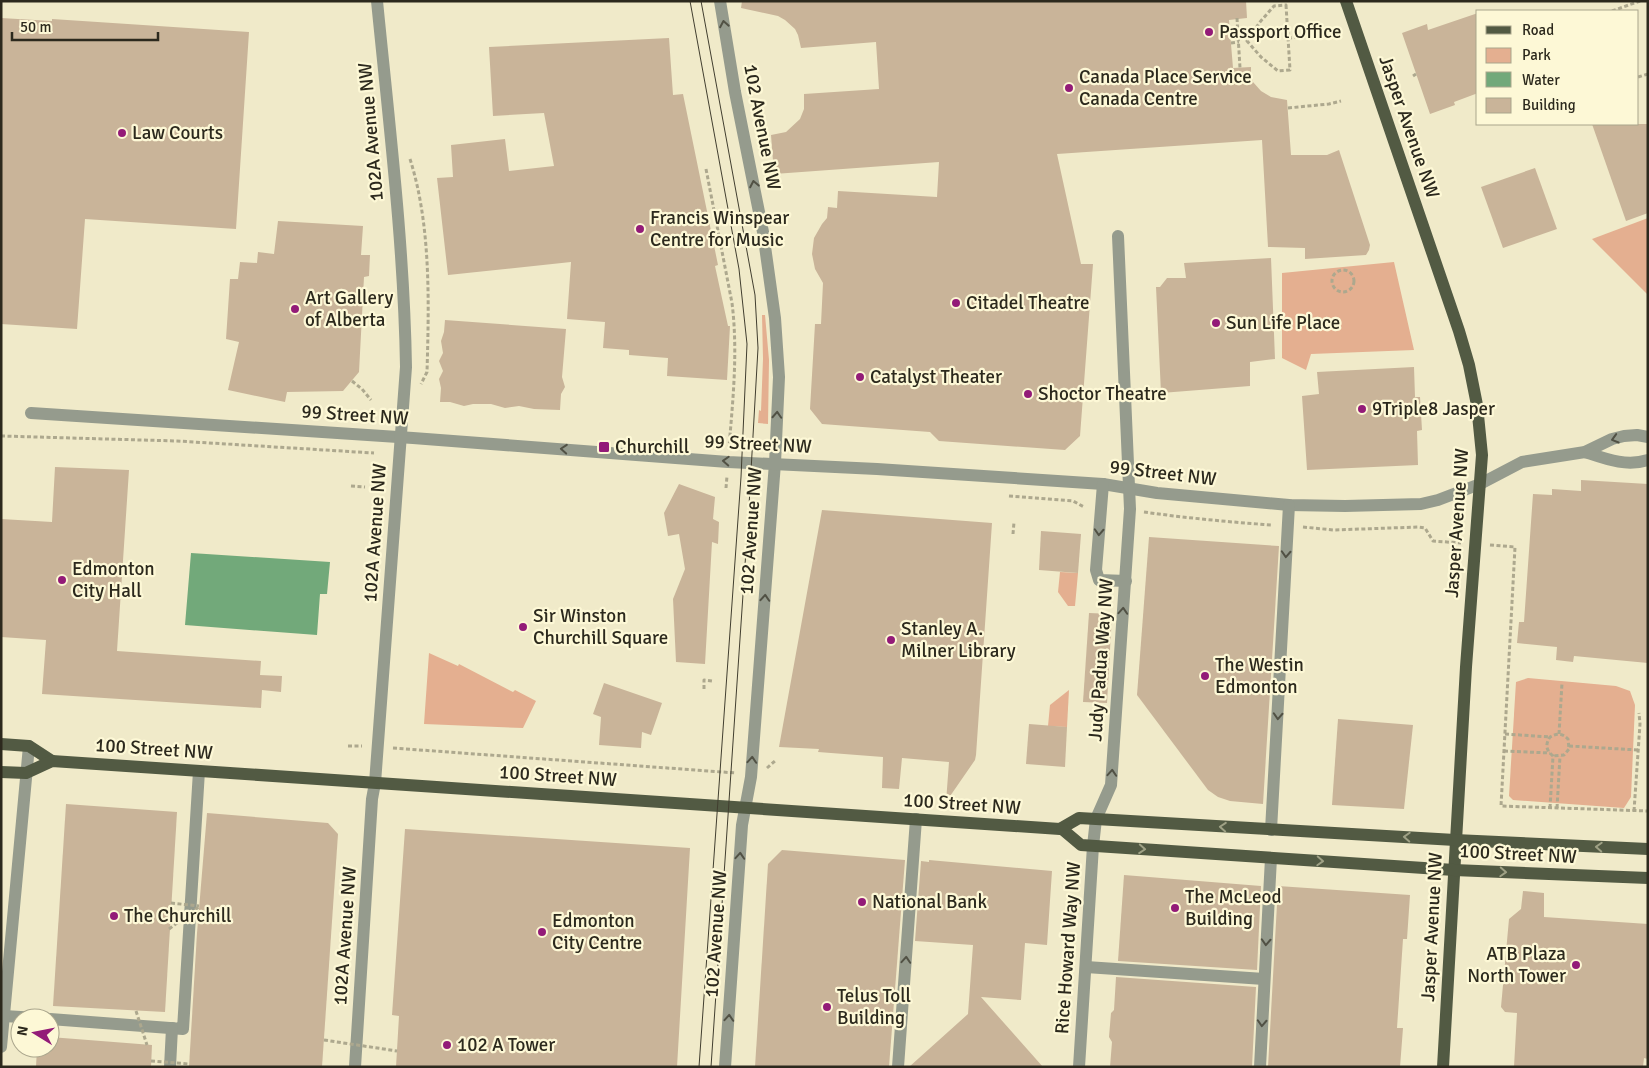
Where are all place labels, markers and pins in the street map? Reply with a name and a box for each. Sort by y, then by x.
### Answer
place label: Passport Office [1219,20,1342,44]
marker: Passport Office [1203,26,1215,38]
place label: Canada Place Service Canada Centre [1079,65,1252,111]
marker: Canada Place Service Canada Centre [1063,82,1075,94]
place label: Law Courts [132,121,223,145]
marker: Law Courts [116,127,128,139]
place label: Francis Winspear Centre for Music [650,206,789,252]
marker: Francis Winspear Centre for Music [634,223,646,235]
place label: Art Gallery of Alberta [305,286,393,332]
place label: Citadel Theatre [966,291,1090,315]
marker: Citadel Theatre [950,297,962,309]
marker: Art Gallery of Alberta [289,303,301,315]
place label: Sun Life Place [1226,311,1340,335]
marker: Sun Life Place [1210,317,1222,329]
place label: Catalyst Theater [870,365,1002,389]
marker: Catalyst Theater [854,371,866,383]
place label: Shoctor Theatre [1038,382,1167,406]
marker: Shoctor Theatre [1022,388,1034,400]
place label: 9Triple8 Jasper [1372,397,1495,421]
marker: 9Triple8 Jasper [1356,403,1368,415]
place label: Churchill [615,435,689,459]
marker: Churchill [597,440,611,454]
place label: Edmonton City Hall [72,557,155,603]
marker: Edmonton City Hall [56,574,68,586]
place label: Sir Winston Churchill Square [533,604,668,650]
place label: Stanley A. Milner Library [901,617,1016,663]
marker: Sir Winston Churchill Square [517,621,529,633]
marker: Stanley A. Milner Library [885,634,897,646]
place label: The Westin Edmonton [1215,653,1304,699]
marker: The Westin Edmonton [1199,670,1211,682]
place label: The McLeod Building [1185,885,1282,931]
place label: National Bank [872,890,987,914]
marker: National Bank [856,896,868,908]
marker: The McLeod Building [1169,902,1181,914]
place label: The Churchill [124,904,232,928]
place label: Edmonton City Centre [552,909,642,955]
marker: The Churchill [108,910,120,922]
marker: Edmonton City Centre [536,926,548,938]
place label: ATB Plaza North Tower [1467,942,1566,988]
marker: ATB Plaza North Tower [1570,959,1582,971]
place label: Telus Toll Building [837,984,911,1030]
marker: Telus Toll Building [821,1001,833,1013]
place label: 102 A Tower [457,1033,555,1057]
marker: 102 A Tower [441,1039,453,1051]

